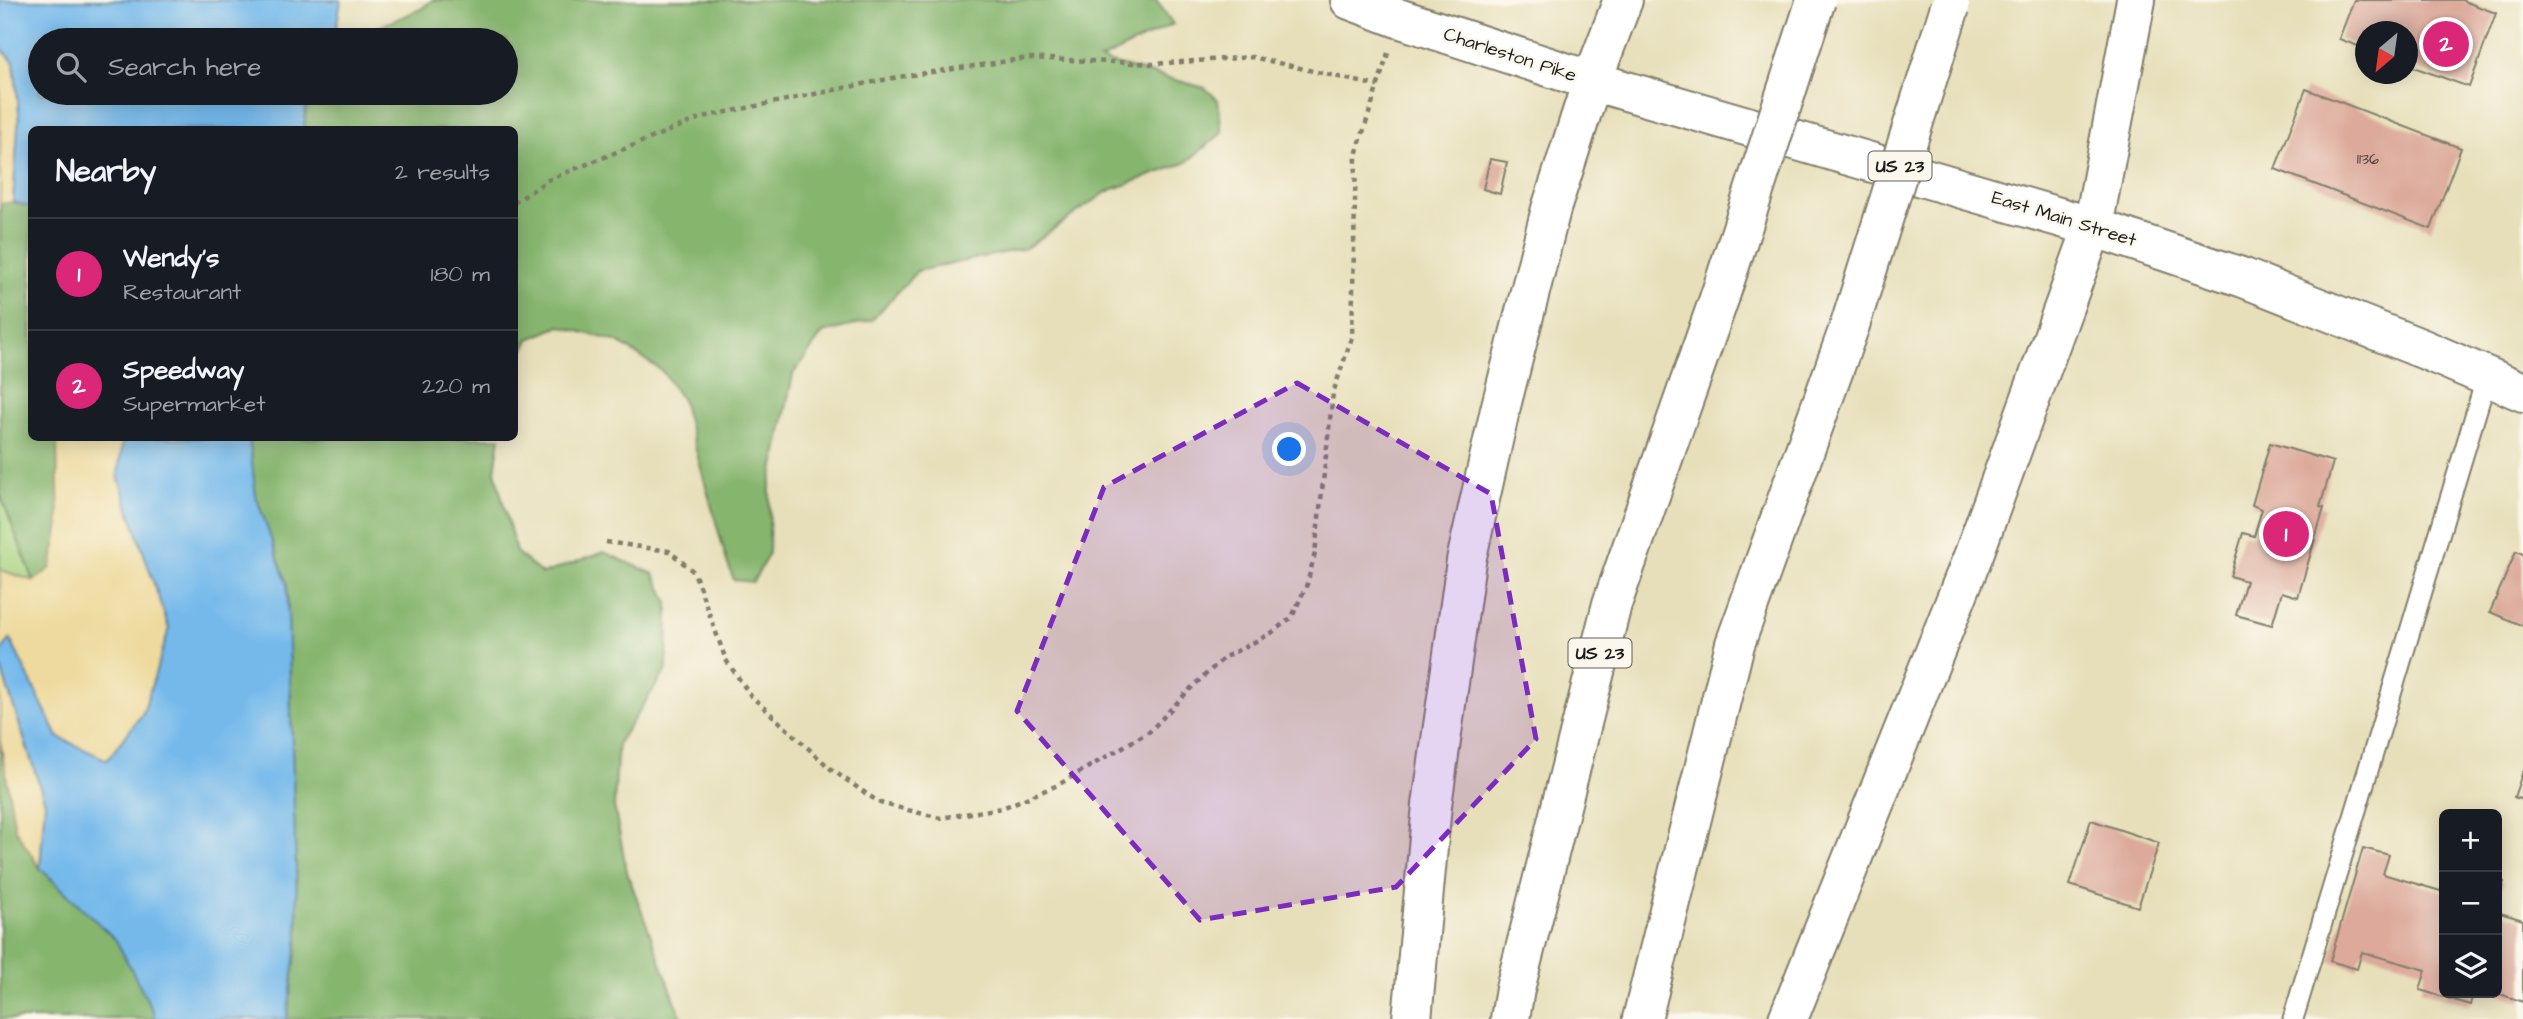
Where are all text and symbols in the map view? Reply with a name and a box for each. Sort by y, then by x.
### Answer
pin: 2 [2423,18,2469,70]
street label: Charleston Pike [1440,21,1580,89]
north arrow [2355,21,2418,84]
search box [28,28,518,105]
icon: search [52,48,90,86]
text: Search here [108,49,261,85]
house number: 1136 [2357,148,2379,170]
text: Nearby [56,151,156,193]
road number: US 23 [1868,152,1932,181]
text: 2 results [395,156,490,188]
street label: East Main Street [1988,184,2140,254]
text: Wendy's [123,240,219,276]
text: 1 [78,258,80,290]
text: 180 m [431,258,490,290]
text: Restaurant [123,276,241,308]
text: Speedway [123,352,244,388]
text: 2 [72,370,86,402]
text: 220 m [422,370,490,402]
text: Supermarket [123,388,266,420]
your location [1272,432,1306,466]
pin: 1 [2263,508,2309,560]
road number: US 23 [1568,638,1632,668]
map controls [2439,809,2502,998]
button: + [2439,809,2502,872]
button: − [2439,872,2502,935]
button: layers [2439,935,2502,998]

